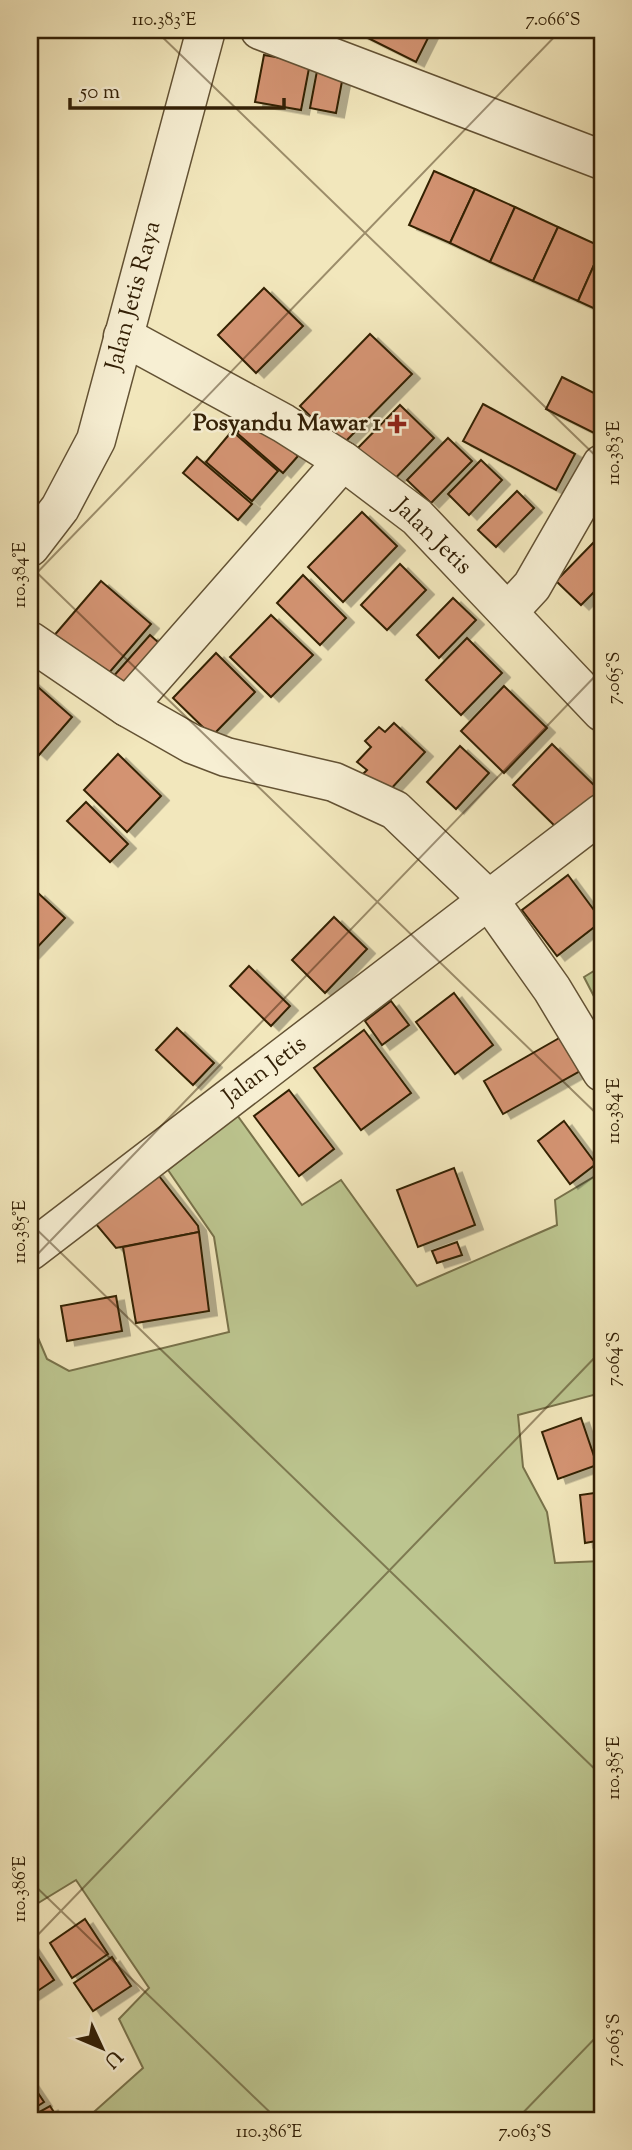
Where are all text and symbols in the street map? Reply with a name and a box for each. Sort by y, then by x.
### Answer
text: 110.383°E [132,8,196,34]
text: 7.066°S [525,8,581,34]
scale bar [70,66,284,110]
text: 50 m [79,78,120,108]
street label: Jalan Jetis Raya [97,217,170,377]
place label: Posyandu Mawar 1 [193,407,382,441]
marker: Posyandu Mawar 1 [387,414,407,434]
text: 110.383°E [602,421,628,485]
street label: Jalan Jetis [384,489,479,583]
text: 110.384°E [8,542,34,608]
text: 7.065°S [602,652,628,704]
street label: Jalan Jetis [214,1028,314,1115]
text: 110.384°E [602,1078,628,1144]
text: 110.385°E [8,1200,34,1264]
text: 7.064°S [602,1332,628,1386]
text: 110.385°E [602,1736,628,1800]
text: 110.386°E [8,1856,34,1922]
text: 7.063°S [602,2013,628,2067]
north arrow [66,2014,136,2084]
text: U [97,2043,128,2073]
text: 110.386°E [236,2120,302,2146]
text: 7.063°S [498,2120,552,2146]

